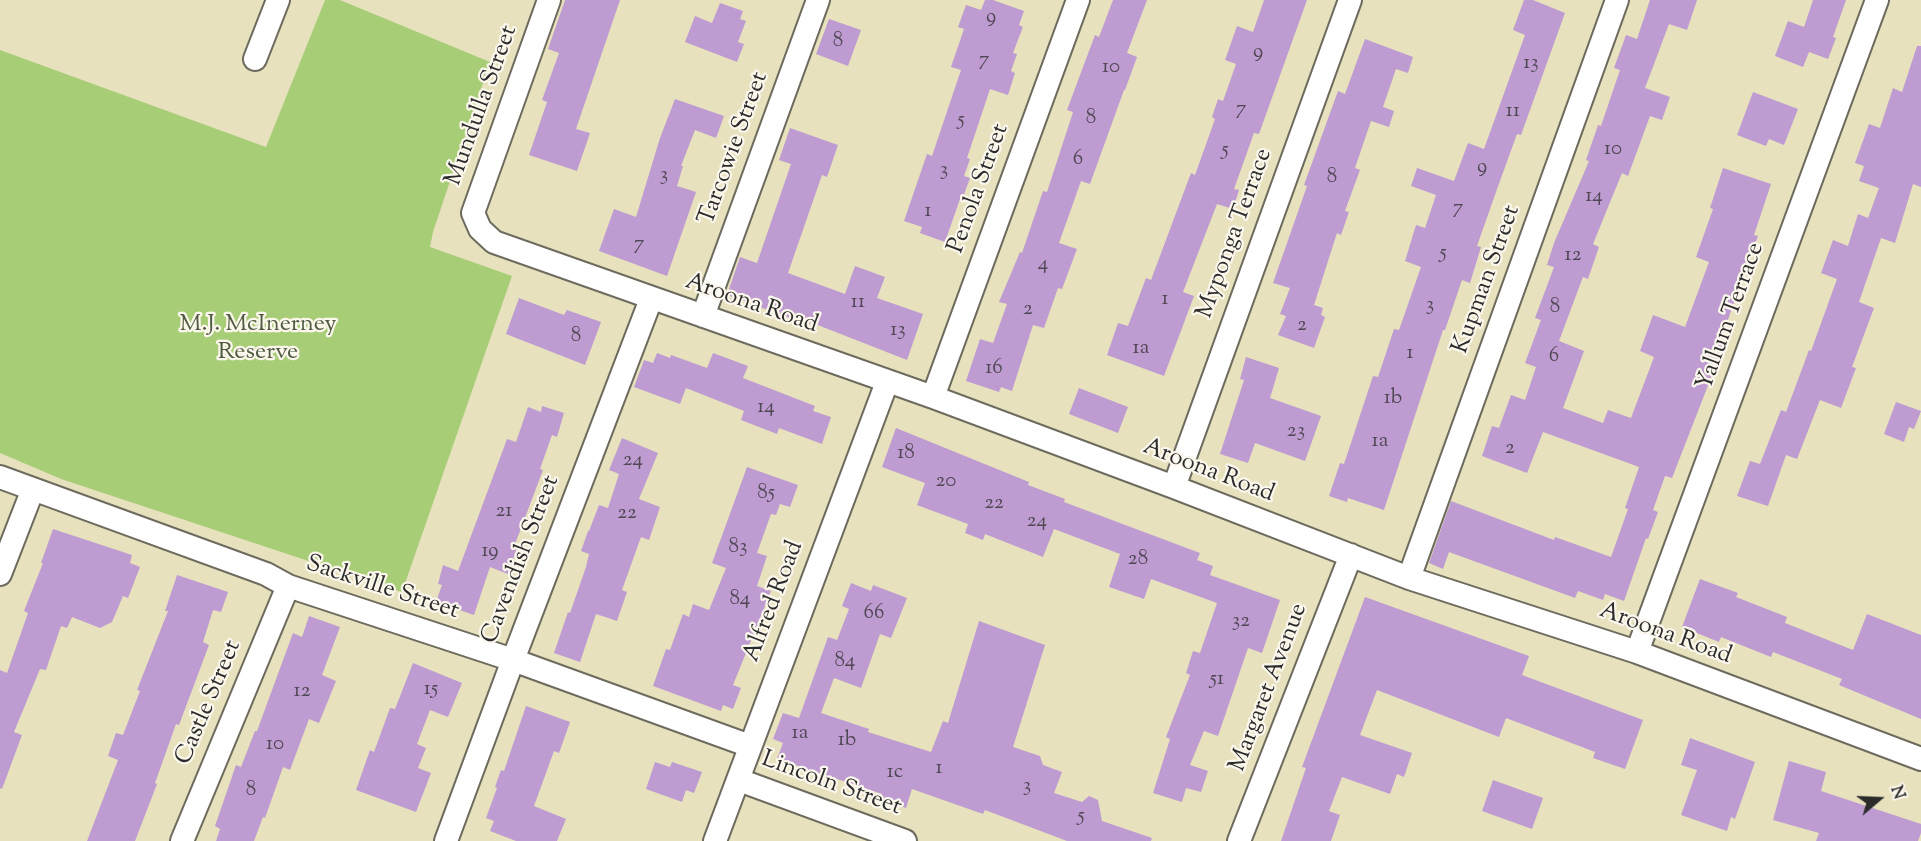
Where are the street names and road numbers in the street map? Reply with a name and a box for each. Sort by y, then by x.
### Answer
street label: Mundulla Street [441,22,525,190]
street label: Tarcowie Street [694,69,776,229]
street label: Penola Street [943,120,1017,258]
street label: Myponga Terrace [1192,145,1280,323]
street label: Kupman Street [1448,202,1528,358]
street label: Yallum Terrace [1692,239,1772,395]
street label: Aroona Road [681,269,821,341]
street label: Aroona Road [1138,434,1278,510]
street label: Cavendish Street [477,472,567,648]
street label: Alfred Road [739,537,811,667]
street label: Sackville Street [302,551,462,627]
street label: Aroona Road [1595,598,1735,672]
street label: Margaret Avenue [1225,600,1315,776]
street label: Castle Street [171,636,249,770]
street label: Lincoln Street [757,746,905,824]

